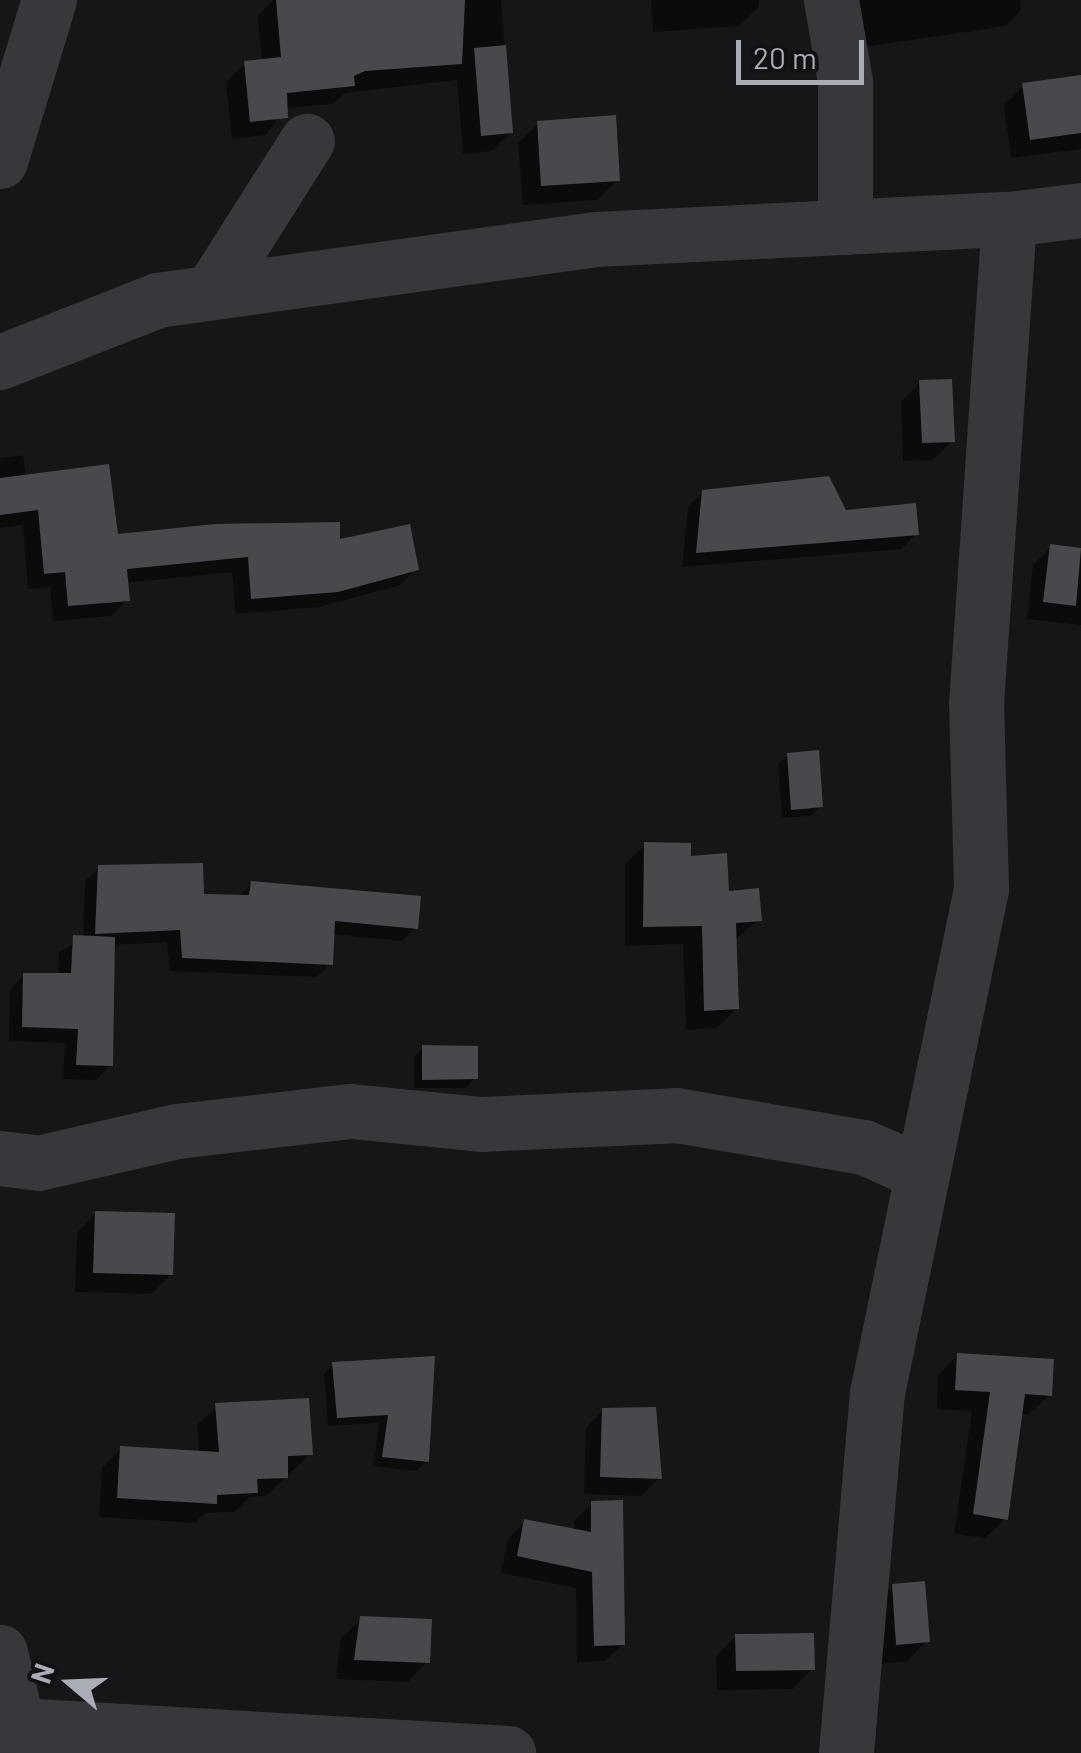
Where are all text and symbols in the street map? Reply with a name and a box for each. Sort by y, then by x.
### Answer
scale bar [741,20,868,82]
text: 20 m [753,39,817,75]
north arrow [20,1633,120,1733]
text: N [23,1659,61,1688]

